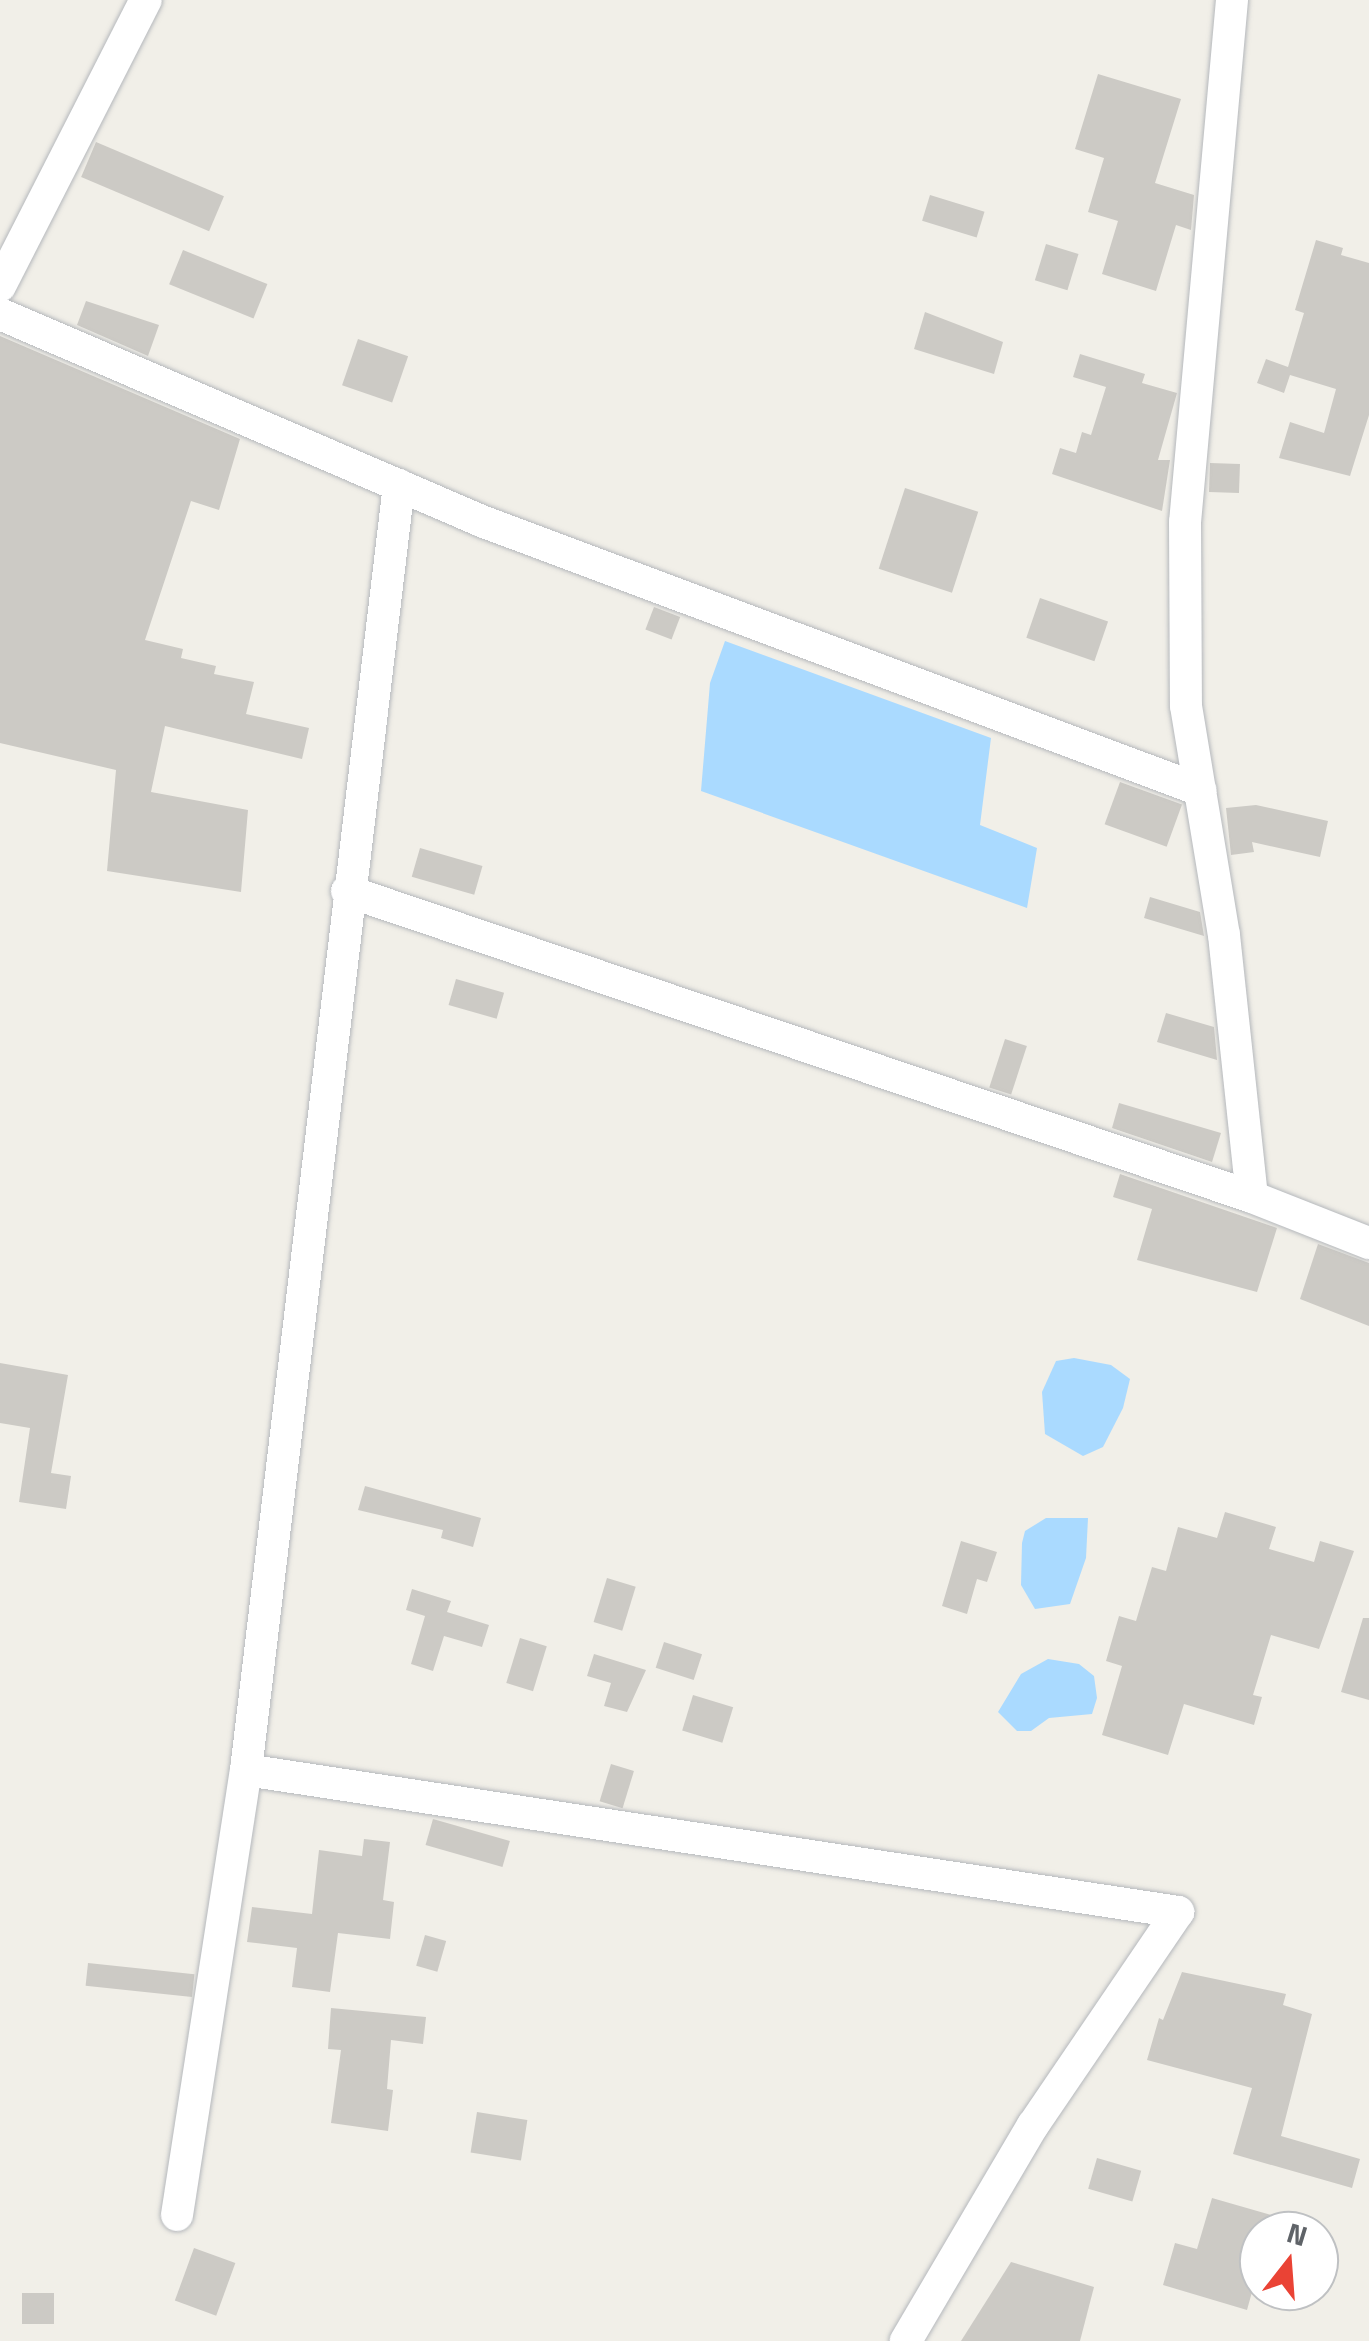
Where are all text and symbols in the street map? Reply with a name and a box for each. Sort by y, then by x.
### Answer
text: N [1282,2210,1313,2257]
north arrow [1239,2211,1339,2311]

